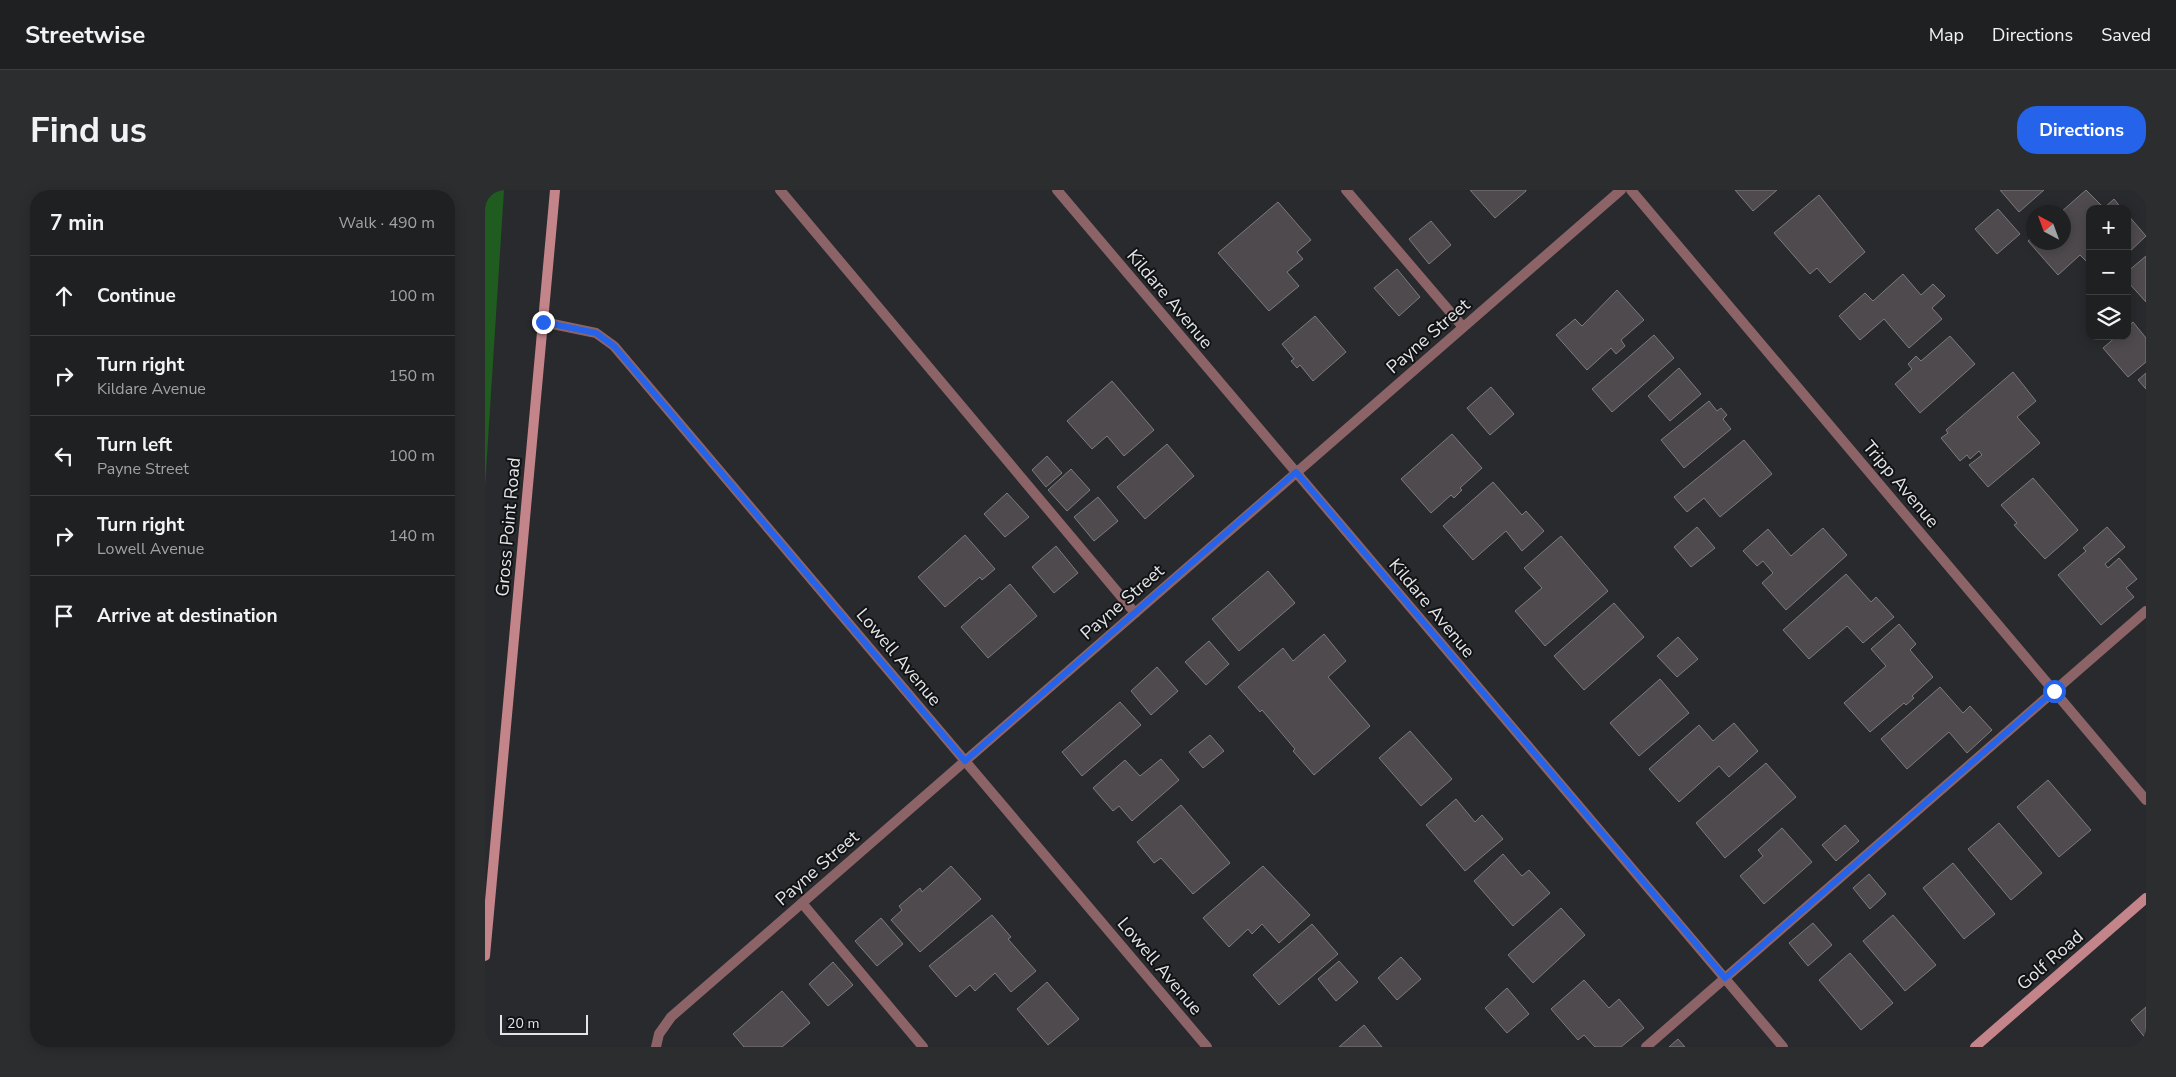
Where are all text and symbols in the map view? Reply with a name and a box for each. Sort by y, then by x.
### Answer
text: Streetwise [25,19,145,51]
text: Map [1929,23,1964,47]
text: Directions [1992,23,2073,47]
text: Saved [2101,23,2151,47]
button: Directions [2017,106,2146,154]
text: Find us [30,107,147,154]
north arrow [2026,205,2071,250]
map controls [2086,205,2131,340]
button: + [2086,205,2131,250]
text: 7 min [50,209,104,237]
text: Walk · 490 m [339,212,435,234]
street label: Kildare Avenue [1121,244,1219,354]
button: − [2086,250,2131,295]
icon: ahead [50,282,78,310]
text: Continue [97,283,176,309]
text: 100 m [388,285,435,307]
street label: Payne Street [1381,293,1475,379]
button: layers [2086,295,2131,340]
route end [532,311,555,334]
text: Turn right [97,352,184,378]
icon: right [50,362,78,390]
text: 150 m [388,365,435,387]
text: Kildare Avenue [97,378,206,400]
text: Turn left [97,432,172,458]
street label: Tripp Avenue [1857,435,1945,533]
icon: left [50,442,78,470]
text: 100 m [388,445,435,467]
street label: Gross Point Road [490,456,526,598]
text: Payne Street [97,458,189,480]
text: Turn right [97,512,184,538]
icon: right [50,522,78,550]
text: 140 m [388,525,435,547]
text: Lowell Avenue [97,538,204,560]
street label: Kildare Avenue [1383,553,1481,663]
street label: Payne Street [1075,559,1169,645]
icon: arrive [50,602,78,630]
text: Arrive at destination [97,603,278,629]
street label: Lowell Avenue [851,603,947,711]
route start [2043,680,2066,703]
street label: Payne Street [770,825,864,911]
street label: Lowell Avenue [1112,912,1208,1020]
street label: Golf Road [2012,924,2088,996]
scale bar [500,1012,587,1035]
text: 20 m [507,1014,539,1033]

